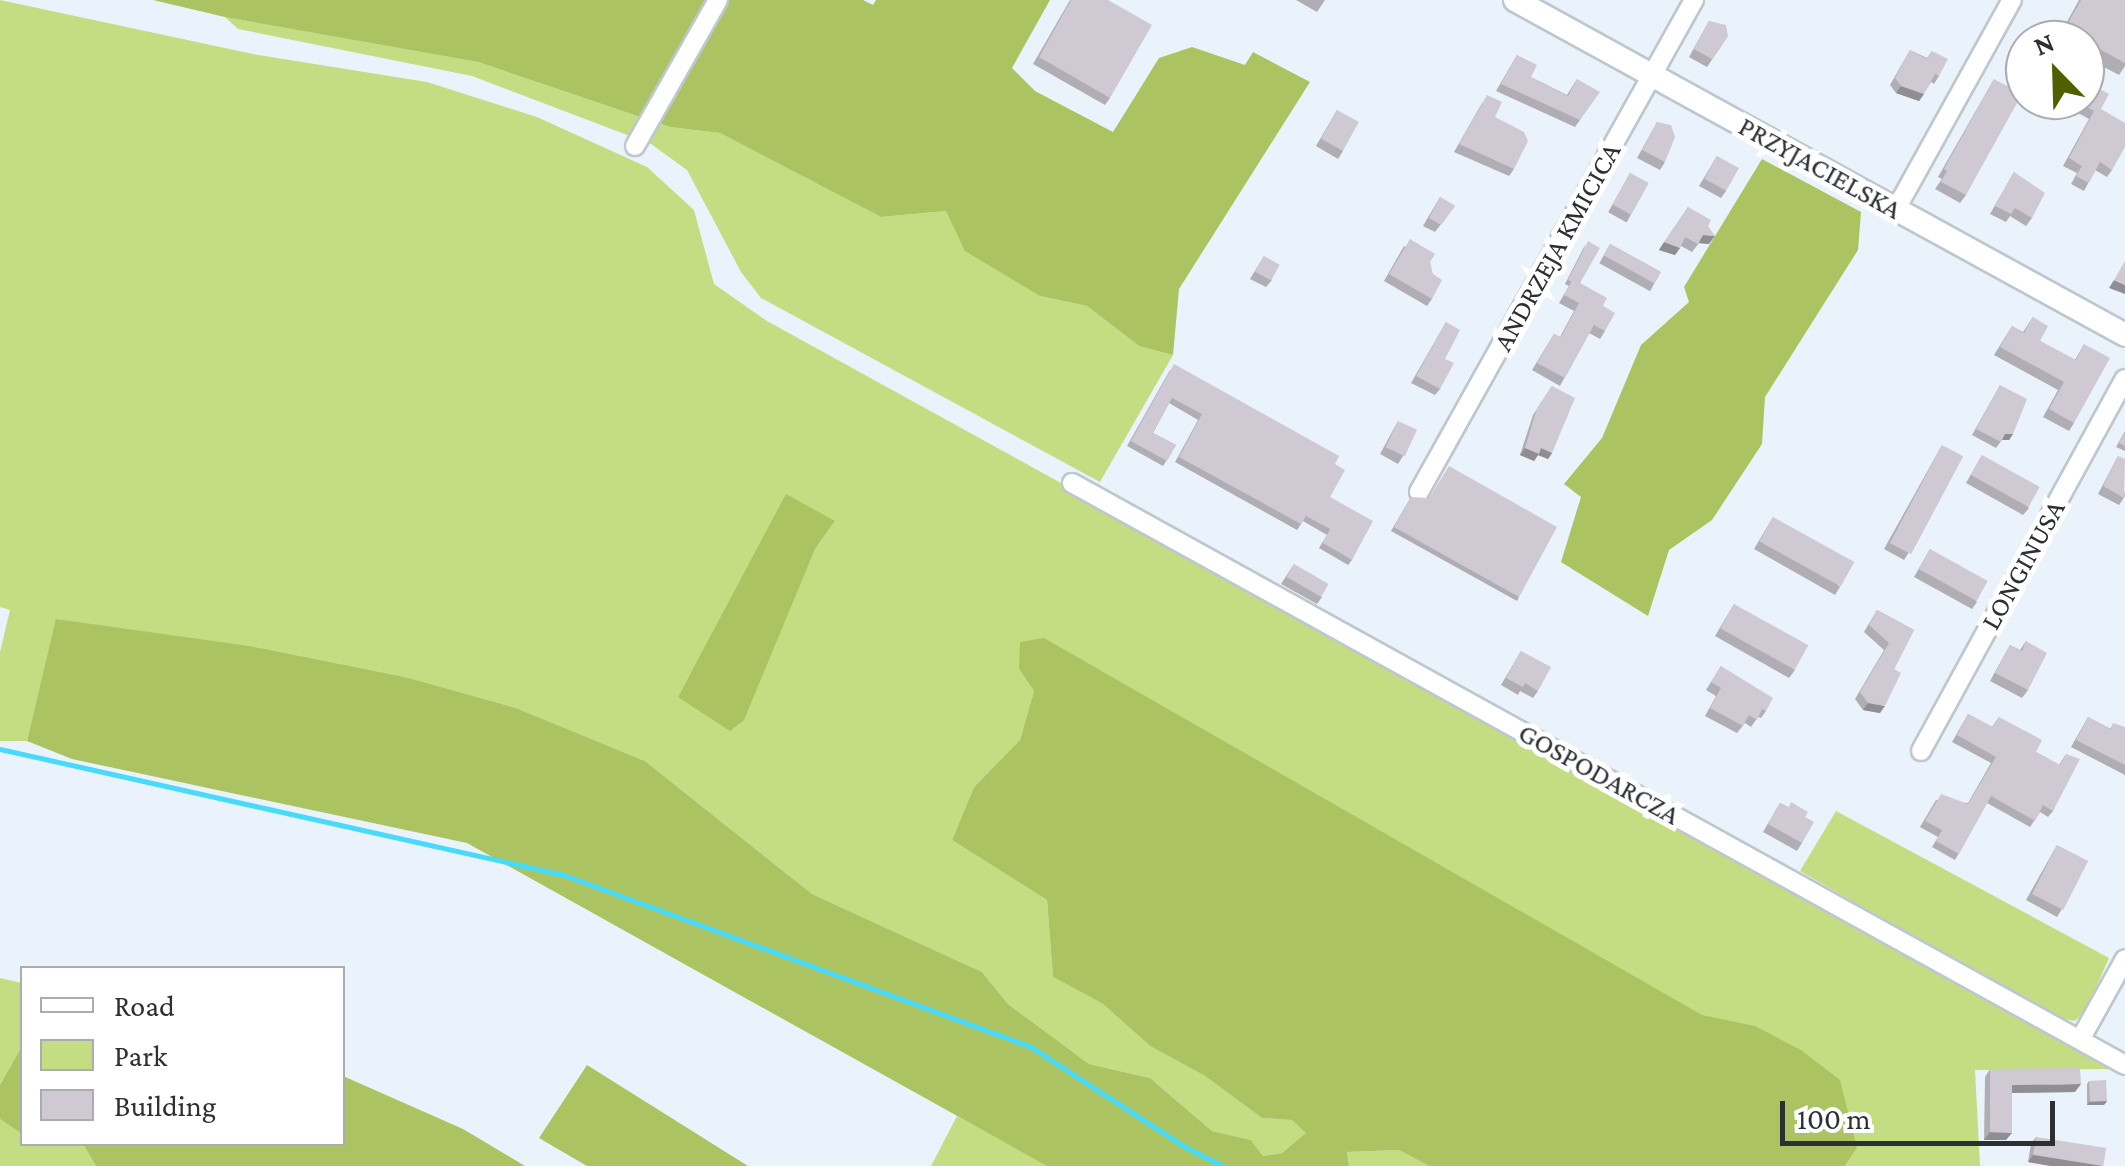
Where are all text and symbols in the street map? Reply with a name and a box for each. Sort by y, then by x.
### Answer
north arrow [2005,20,2105,120]
text: N [2029,26,2059,62]
street label: PRZYJACIELSKA [1733,109,1907,227]
street label: ANDRZEJA KMICICA [1486,137,1628,357]
street label: LONGINUSA [1974,494,2072,636]
street label: GOSPODARCZA [1513,716,1685,832]
legend [20,966,345,1146]
text: Road [114,989,175,1022]
text: Park [114,1039,167,1072]
scale bar [1785,1081,2060,1143]
text: Building [114,1089,216,1122]
text: 100 m [1797,1102,1871,1135]

